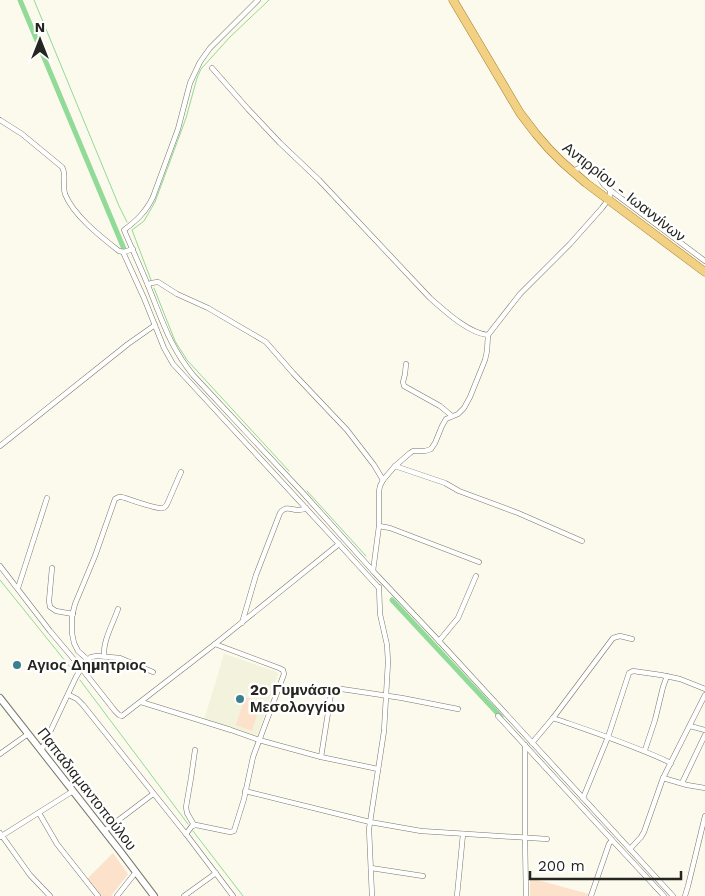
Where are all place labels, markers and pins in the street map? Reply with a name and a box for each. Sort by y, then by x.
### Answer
place label: Αγιος Δημητριος [27,656,147,674]
marker: Αγιος Δημητριος [11,659,23,671]
place label: 2ο Γυμνάσιο Μεσολογγίου [250,681,345,716]
marker: 2ο Γυμνάσιο Μεσολογγίου [234,693,246,705]

